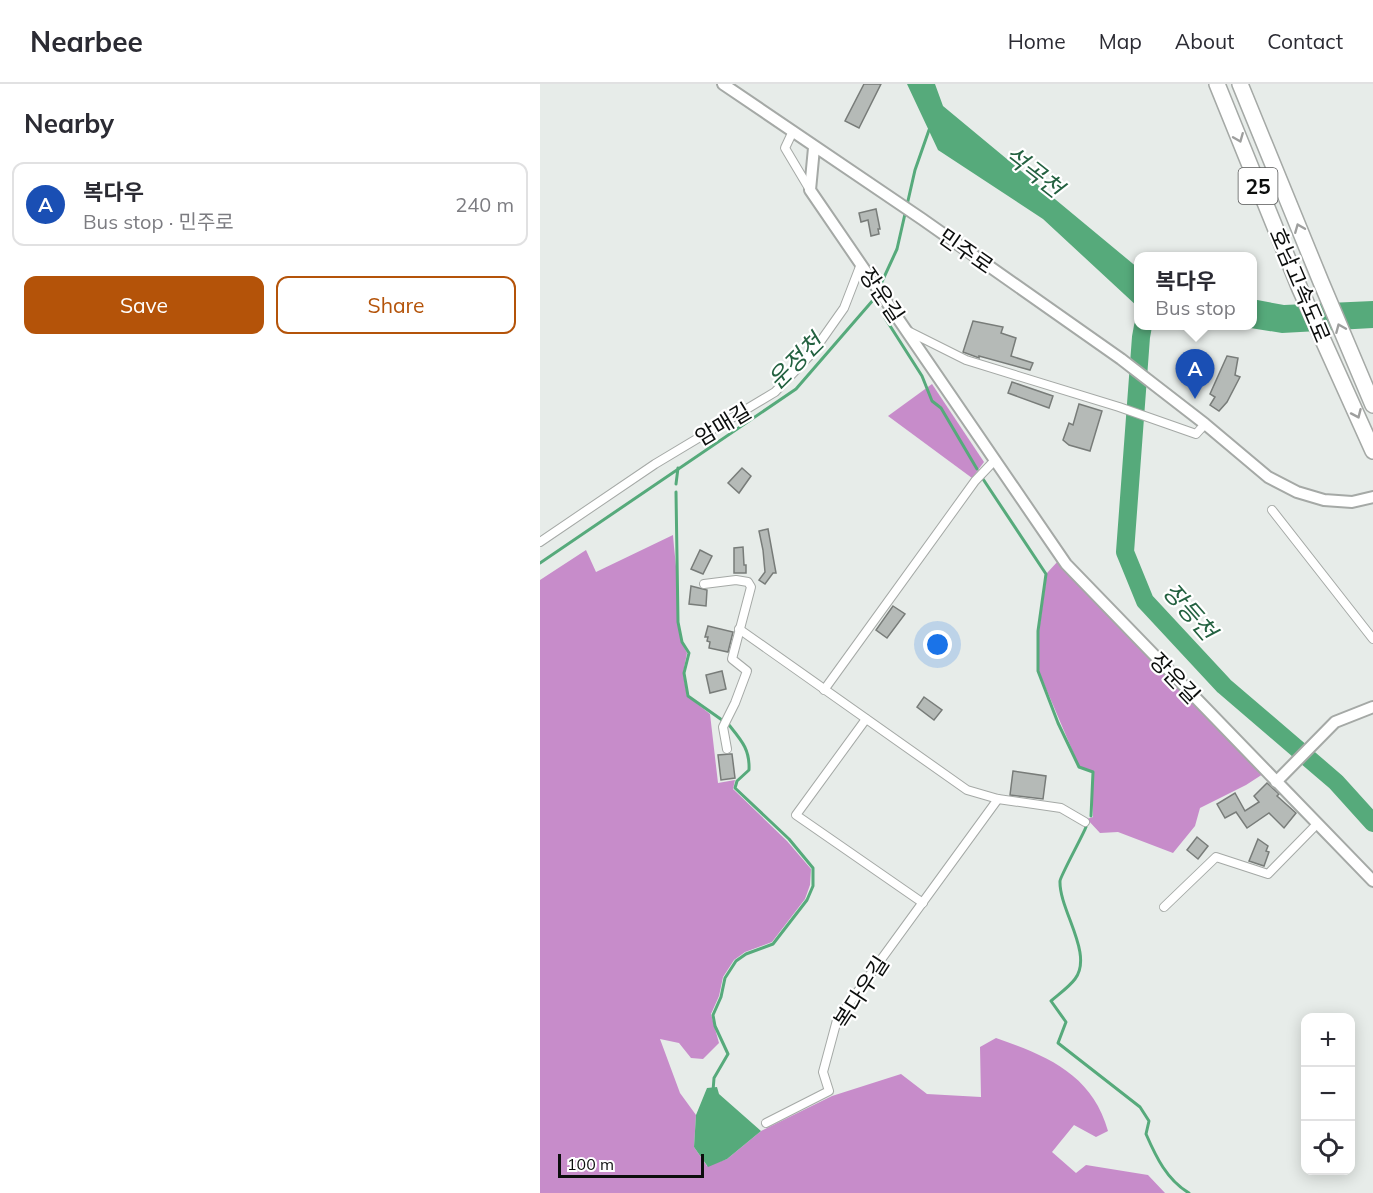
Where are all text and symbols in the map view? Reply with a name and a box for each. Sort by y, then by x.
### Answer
text: Nearbee [30,24,143,59]
text: Home [1008,28,1066,54]
text: Map [1099,28,1142,54]
text: About [1175,28,1234,54]
text: Contact [1267,28,1343,54]
text: Nearby [24,107,114,140]
one-way arrow [1232,132,1244,143]
water label: 석곡천 [999,139,1072,205]
road number: 25 [1238,168,1278,204]
text: 복다우 [83,178,144,206]
text: A [38,192,53,217]
text: 240 m [455,192,514,217]
text: Bus stop · 민주로 [83,209,234,234]
street label: 민주로 [933,222,999,280]
one-way arrow [1294,223,1306,234]
street label: 호남고속도로 [1263,224,1337,346]
popup [1134,252,1257,330]
street label: 장운길 [853,262,911,328]
text: 복다우 [1155,267,1216,295]
button: Save [24,276,264,334]
button: Share [276,276,516,334]
text: Bus stop [1155,295,1236,320]
one-way arrow [1335,323,1347,334]
water label: 운정천 [761,325,831,395]
pin: A [1176,350,1214,399]
street label: 암매길 [690,396,756,452]
one-way arrow [1349,407,1361,418]
water label: 장등천 [1157,576,1225,648]
your location [923,630,952,659]
street label: 장운길 [1144,646,1206,710]
street label: 복다우길 [827,950,895,1034]
map controls [1301,1013,1355,1175]
button: + [1301,1013,1355,1067]
button: − [1301,1067,1355,1121]
button: locate [1301,1121,1355,1175]
scale bar [558,1151,704,1178]
text: 100 m [567,1154,614,1174]

